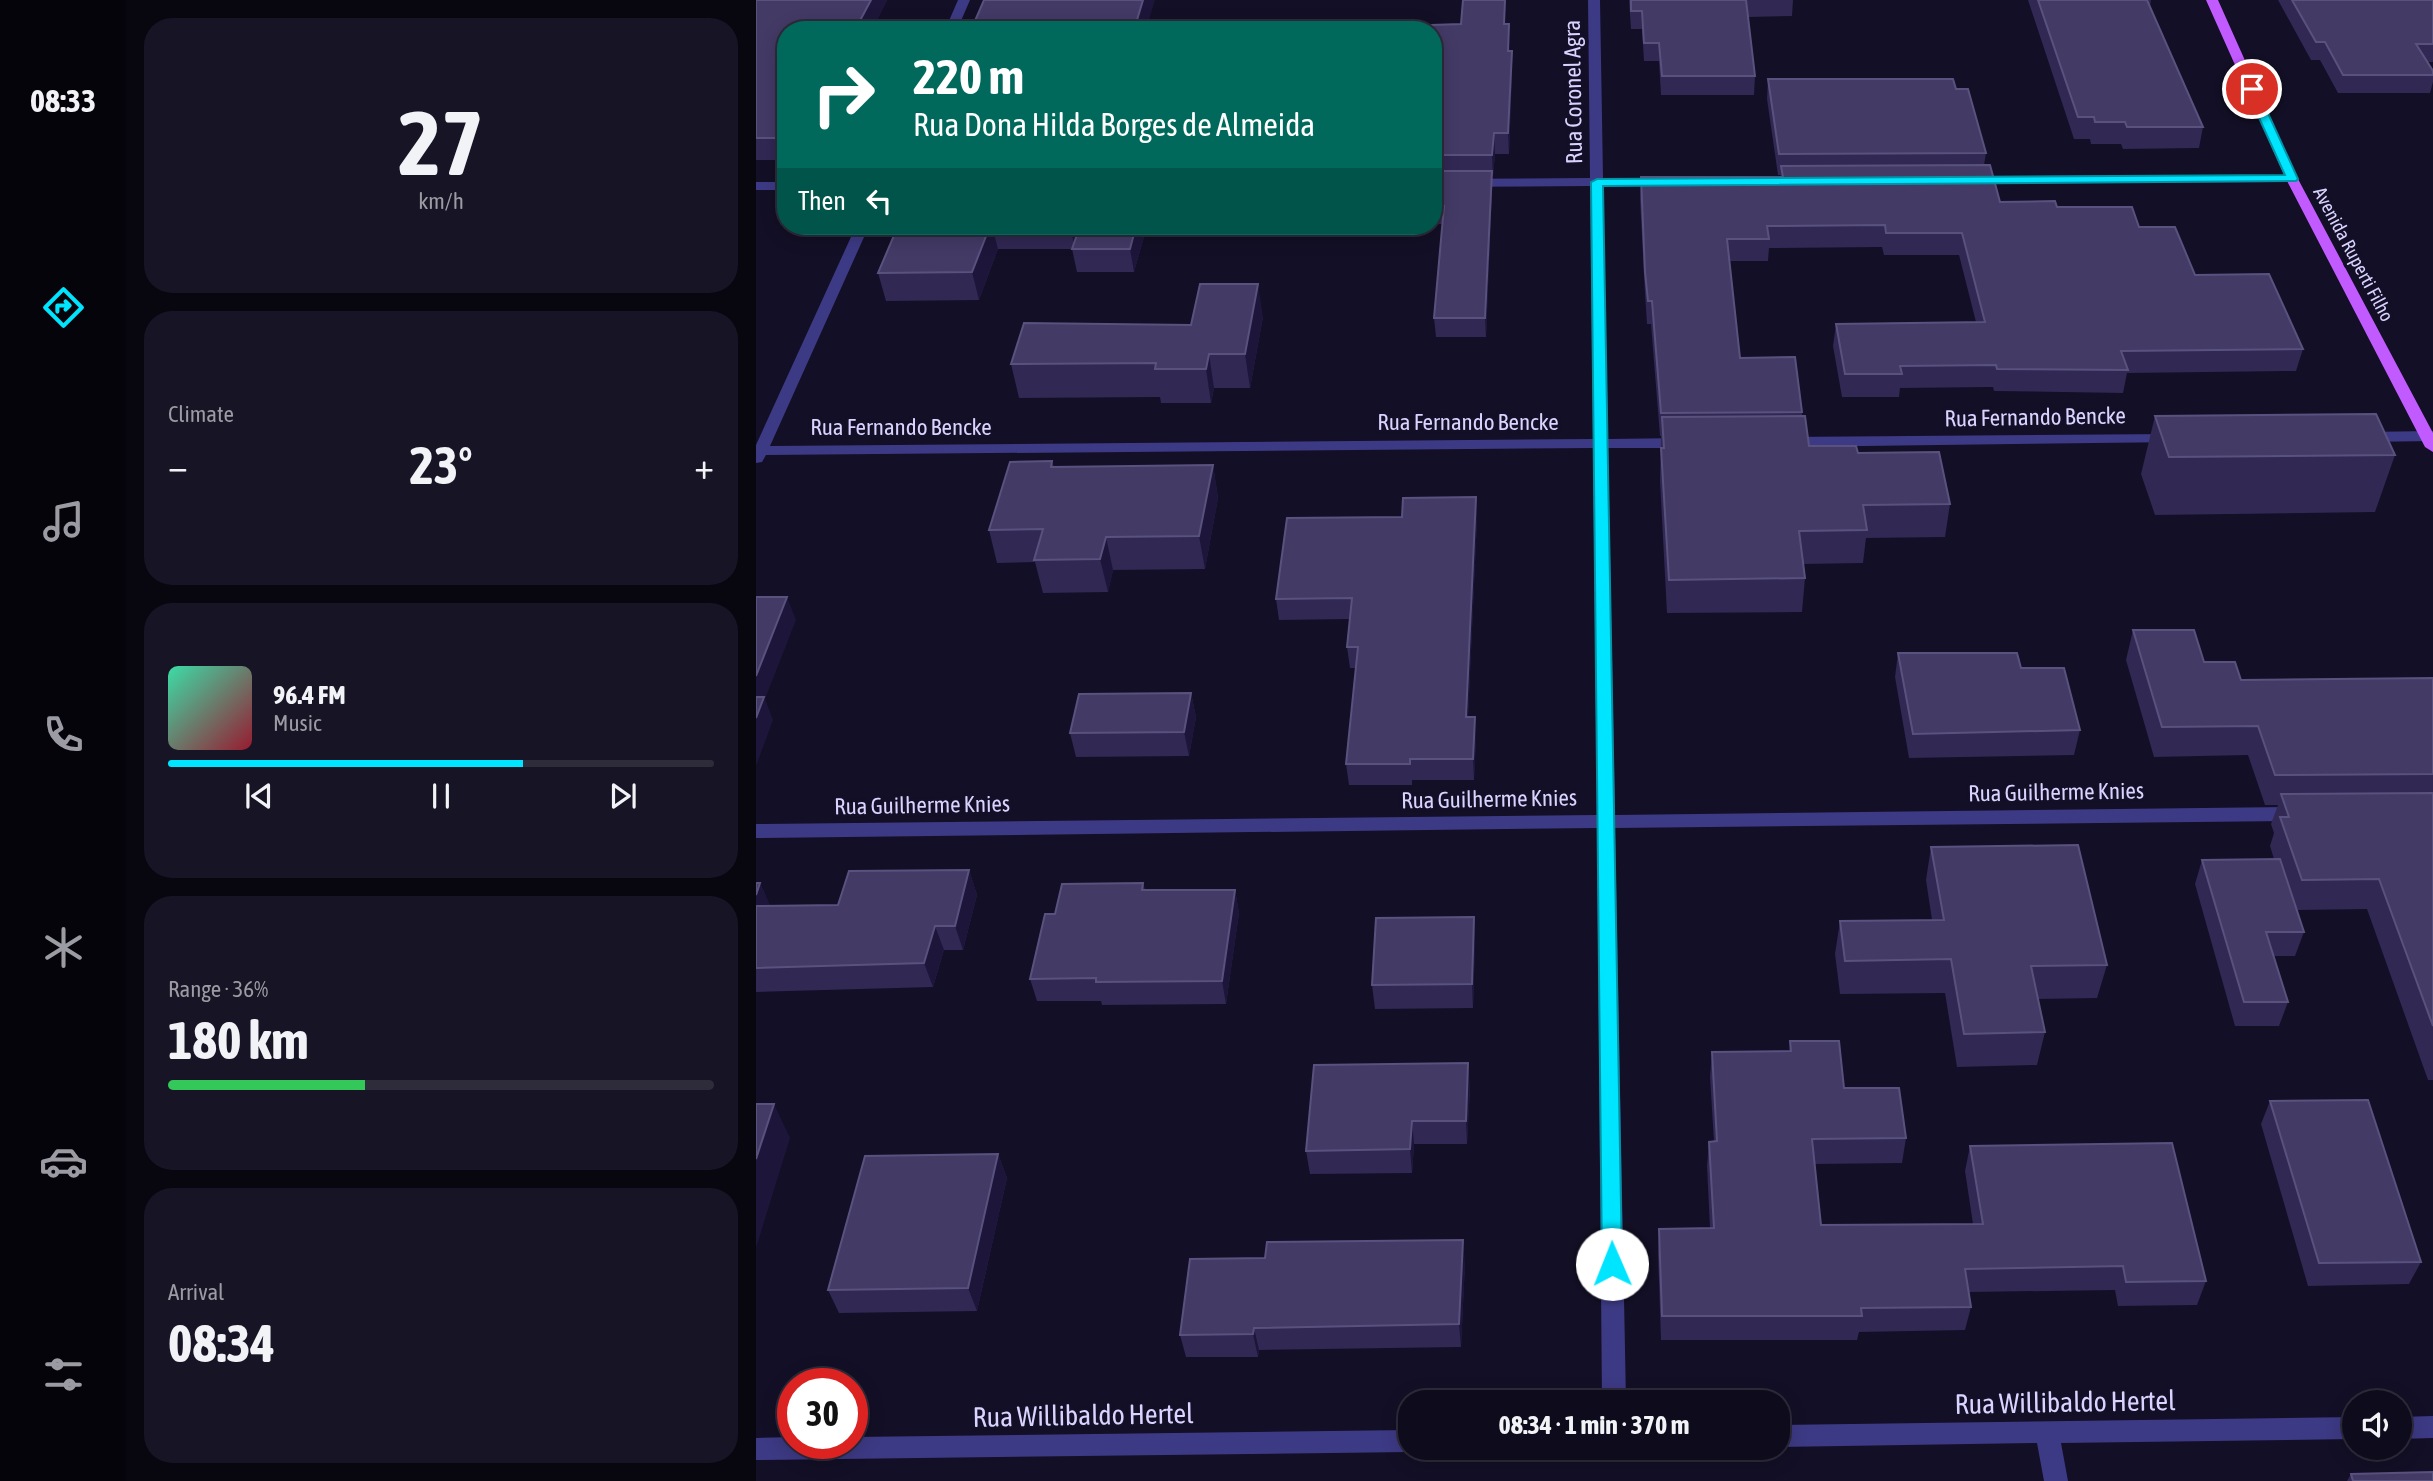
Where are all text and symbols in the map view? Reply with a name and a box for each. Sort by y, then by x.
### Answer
street label: Rua Coronel Agra [1559,20,1587,164]
text: 220 m [913,48,1024,104]
icon: right [798,49,889,140]
pin [2222,59,2282,119]
icon: arrive [2233,70,2271,108]
text: 08:33 [30,82,96,119]
text: 27 [398,90,484,194]
text: Rua Dona Hilda Borges de Almeida [913,106,1315,143]
icon: left [860,182,898,220]
street label: Avenida Ruperti Filho [2309,183,2399,325]
text: Then [798,186,846,216]
text: km/h [418,188,464,214]
icon: directions [39,283,88,332]
text: Climate [168,401,234,427]
street label: Rua Fernando Bencke [1944,402,2126,432]
street label: Rua Fernando Bencke [1377,409,1559,435]
street label: Rua Fernando Bencke [810,414,992,440]
text: 23° [409,435,473,495]
text: − [168,444,188,487]
text: + [694,444,714,487]
icon: music [39,497,88,546]
text: 96.4 FM [273,680,346,710]
icon: phone [39,710,88,759]
text: Music [273,710,321,736]
icon: previous [240,777,278,815]
icon: pause [422,777,460,815]
icon: next [604,777,642,815]
street label: Rua Guilherme Knies [1968,777,2144,807]
street label: Rua Guilherme Knies [1401,784,1577,814]
street label: Rua Guilherme Knies [834,790,1010,820]
icon: climate [39,923,88,972]
text: Range · 36% [168,976,268,1002]
text: 180 km [168,1010,309,1070]
icon: car [39,1137,88,1186]
position arrow [1575,1227,1649,1301]
text: Arrival [168,1279,224,1305]
text: 08:34 [168,1313,275,1373]
icon: filters [39,1350,88,1399]
speed limit sign: 30 [777,1368,868,1459]
street label: Rua Willibaldo Hertel [1954,1384,2176,1420]
map controls [2342,1390,2412,1460]
button: sound [2342,1390,2412,1460]
street label: Rua Willibaldo Hertel [972,1397,1194,1433]
text: 08:34 · 1 min · 370 m [1499,1410,1689,1440]

